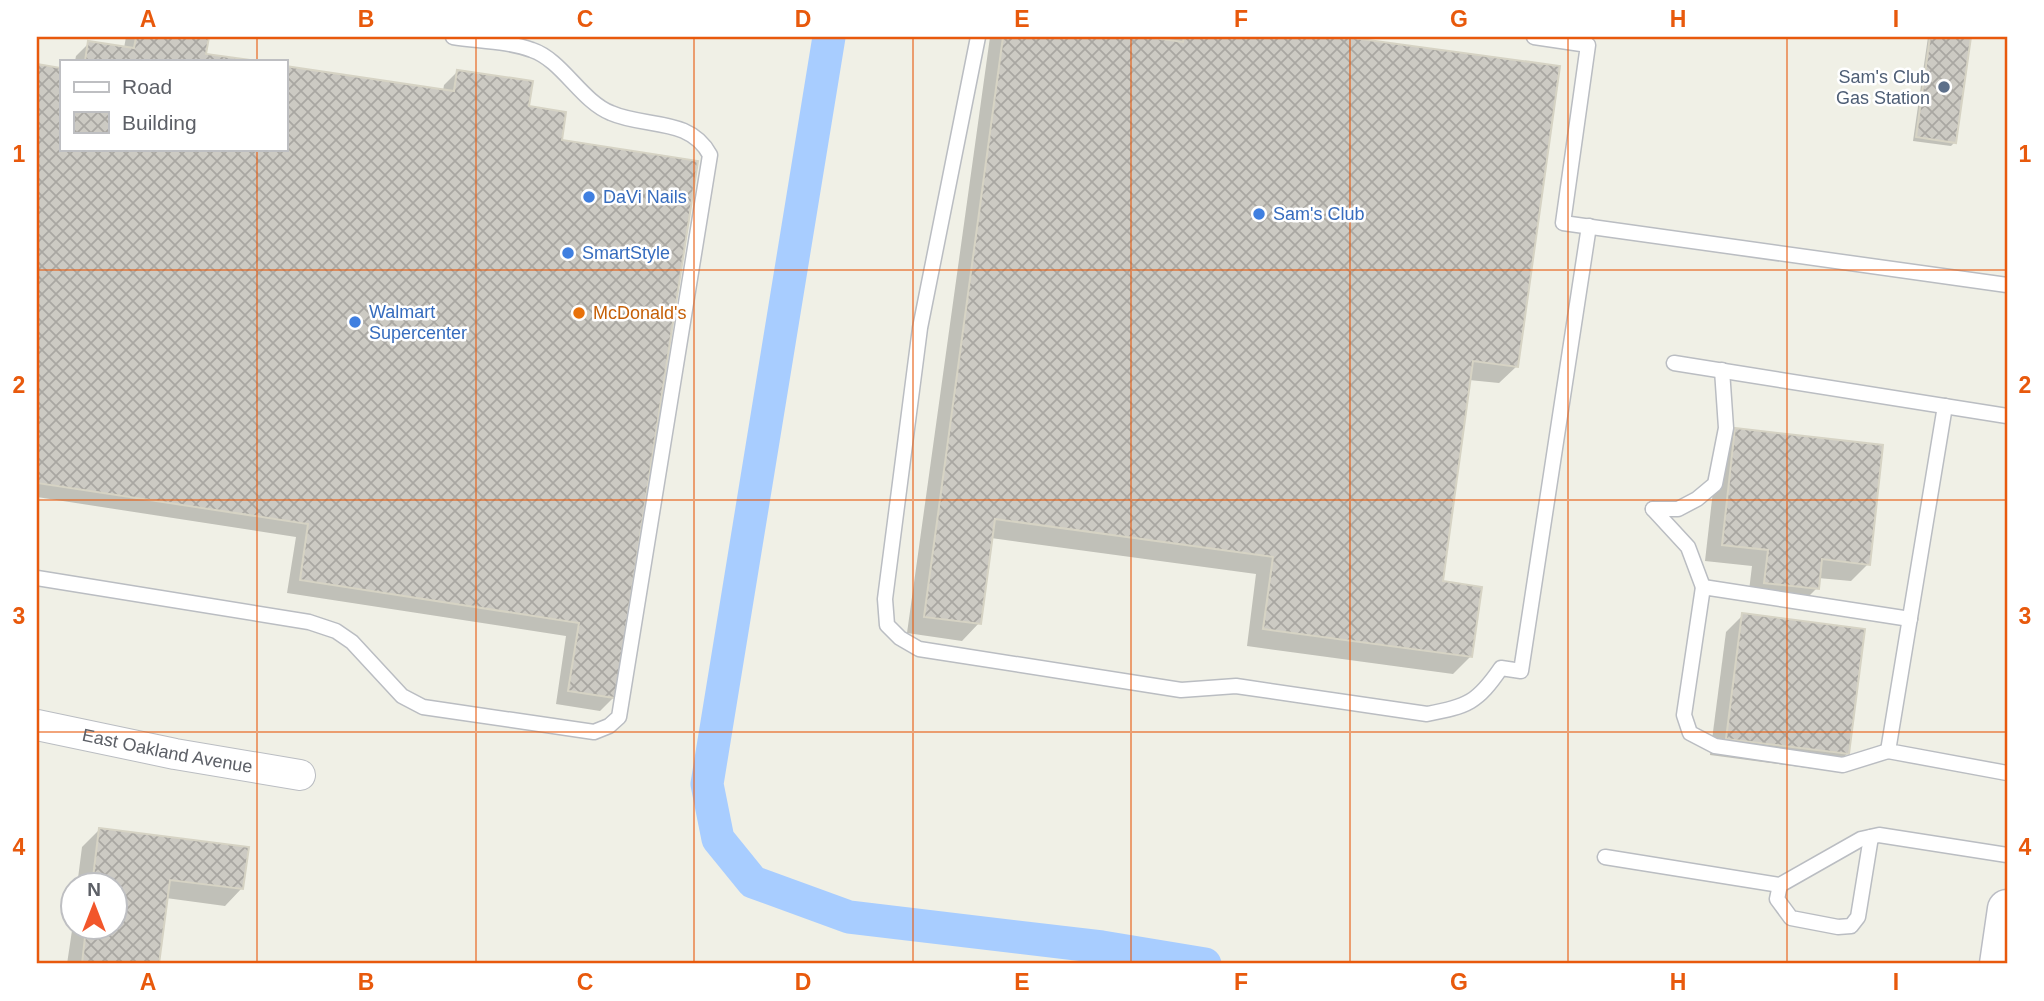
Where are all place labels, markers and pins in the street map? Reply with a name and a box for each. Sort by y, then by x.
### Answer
place label: Sam's Club Gas Station [1836,67,1930,108]
marker: Sam's Club Gas Station [1936,79,1952,95]
place label: DaVi Nails [603,187,687,207]
marker: DaVi Nails [581,189,597,205]
place label: Sam's Club [1273,204,1364,224]
marker: Sam's Club [1251,206,1267,222]
place label: SmartStyle [582,243,670,263]
marker: SmartStyle [560,245,576,261]
place label: Walmart Supercenter [369,302,467,343]
place label: McDonald's [593,303,686,323]
marker: McDonald's [571,305,587,321]
marker: Walmart Supercenter [347,314,363,330]

